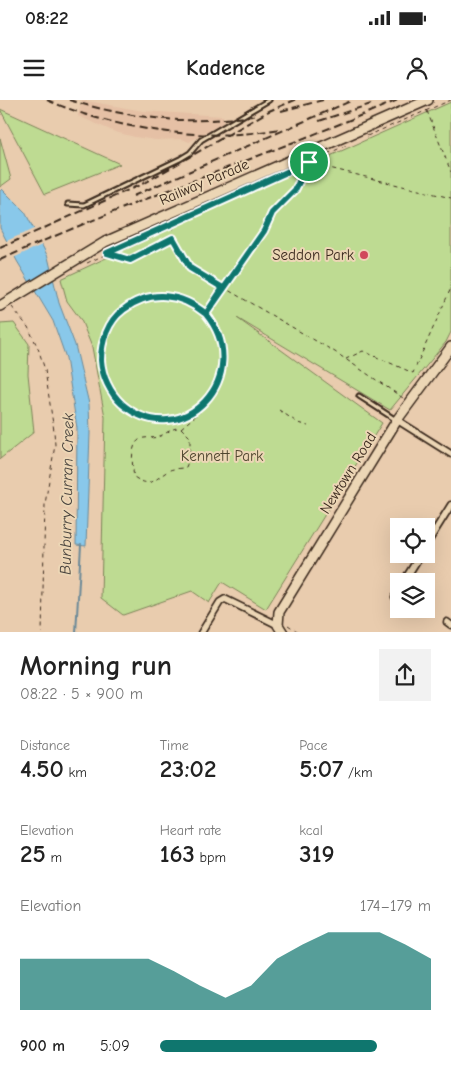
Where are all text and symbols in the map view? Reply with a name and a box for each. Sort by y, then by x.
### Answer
text: 08:22 [25,7,68,29]
icon: menu [20,54,48,82]
icon: person [403,54,431,82]
text: Kadence [186,55,265,81]
pin [288,141,330,183]
icon: arrive [295,148,323,176]
street label: Railway Parade [156,155,252,209]
place label: Seddon Park [272,246,355,264]
marker: Seddon Park [358,249,370,261]
water label: Bunburry Curran Creek [57,413,77,575]
street label: Newtown Road [316,429,380,517]
park label: Kennett Park [181,447,264,465]
map controls [390,518,435,618]
button: locate [390,518,435,563]
button: layers [390,573,435,618]
button: share [379,649,431,701]
text: Morning run [20,650,172,682]
text: 08:22 · 5 × 900 m [20,685,143,703]
text: Distance [20,737,70,754]
text: Time [160,737,189,754]
text: Pace [299,737,328,754]
text: 4.50 [20,754,64,783]
text: 23:02 [160,754,216,783]
text: 5:07 [299,754,343,783]
text: km [64,764,87,781]
text: /km [343,764,372,781]
text: Elevation [20,822,74,839]
text: Heart rate [160,822,221,839]
text: kcal [299,822,323,839]
text: 25 [20,839,46,868]
text: 163 [160,839,195,868]
text: 319 [299,839,335,868]
text: m [46,849,62,866]
text: bpm [195,849,226,866]
text: Elevation [20,897,81,915]
text: 174–179 m [360,897,431,915]
text: 900 m [20,1037,65,1055]
text: 5:09 [100,1037,130,1055]

